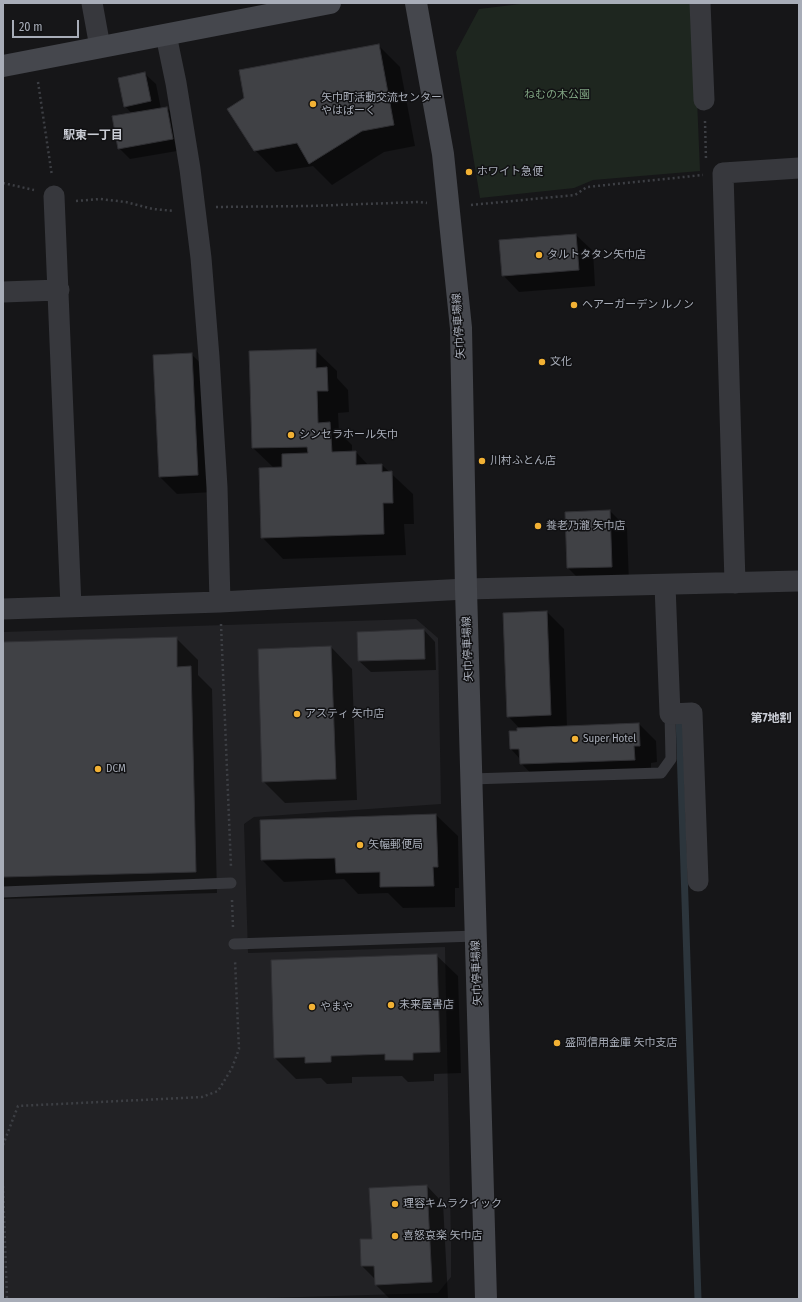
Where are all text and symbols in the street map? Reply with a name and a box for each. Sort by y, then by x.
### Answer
scale bar [14,12,81,38]
text: 20 m [19,20,43,34]
park label: ねむの木公園 [524,88,590,102]
place label: 矢巾町活動交流センター やはぱーく [321,91,442,117]
marker: 矢巾町活動交流センター やはぱーく [308,99,318,109]
district label: 駅東一丁目 [63,129,123,143]
place label: ホワイト急便 [477,165,543,179]
marker: ホワイト急便 [464,167,474,177]
place label: タルトタタン矢巾店 [547,248,646,262]
marker: タルトタタン矢巾店 [534,250,544,260]
street label: 矢巾停車場線 [450,293,468,359]
place label: ヘアーガーデン ルノン [582,298,694,312]
marker: ヘアーガーデン ルノン [569,300,579,310]
place label: 文化 [550,355,572,369]
marker: 文化 [537,357,547,367]
place label: シンセラホール矢巾 [299,428,398,442]
marker: シンセラホール矢巾 [286,430,296,440]
place label: 川村ふとん店 [490,454,556,468]
marker: 川村ふとん店 [477,456,487,466]
place label: 養老乃瀧 矢巾店 [546,519,626,533]
marker: 養老乃瀧 矢巾店 [533,521,543,531]
street label: 矢巾停車場線 [460,616,476,682]
place label: アスティ 矢巾店 [305,707,385,721]
marker: アスティ 矢巾店 [292,709,302,719]
district label: 第7地割 [750,712,792,726]
place label: Super Hotel [583,732,636,746]
marker: Super Hotel [570,734,580,744]
place label: DCM [106,762,126,776]
marker: DCM [93,764,103,774]
place label: 矢幅郵便局 [368,838,423,852]
marker: 矢幅郵便局 [355,840,365,850]
street label: 矢巾停車場線 [469,940,485,1006]
place label: 未来屋書店 [399,998,454,1012]
place label: やまや [320,1000,353,1014]
marker: 未来屋書店 [386,1000,396,1010]
marker: やまや [307,1002,317,1012]
place label: 盛岡信用金庫 矢巾支店 [565,1036,678,1050]
marker: 盛岡信用金庫 矢巾支店 [552,1038,562,1048]
place label: 理容キムラクイック [403,1197,502,1211]
marker: 理容キムラクイック [390,1199,400,1209]
place label: 喜怒哀楽 矢巾店 [403,1229,483,1243]
marker: 喜怒哀楽 矢巾店 [390,1231,400,1241]

